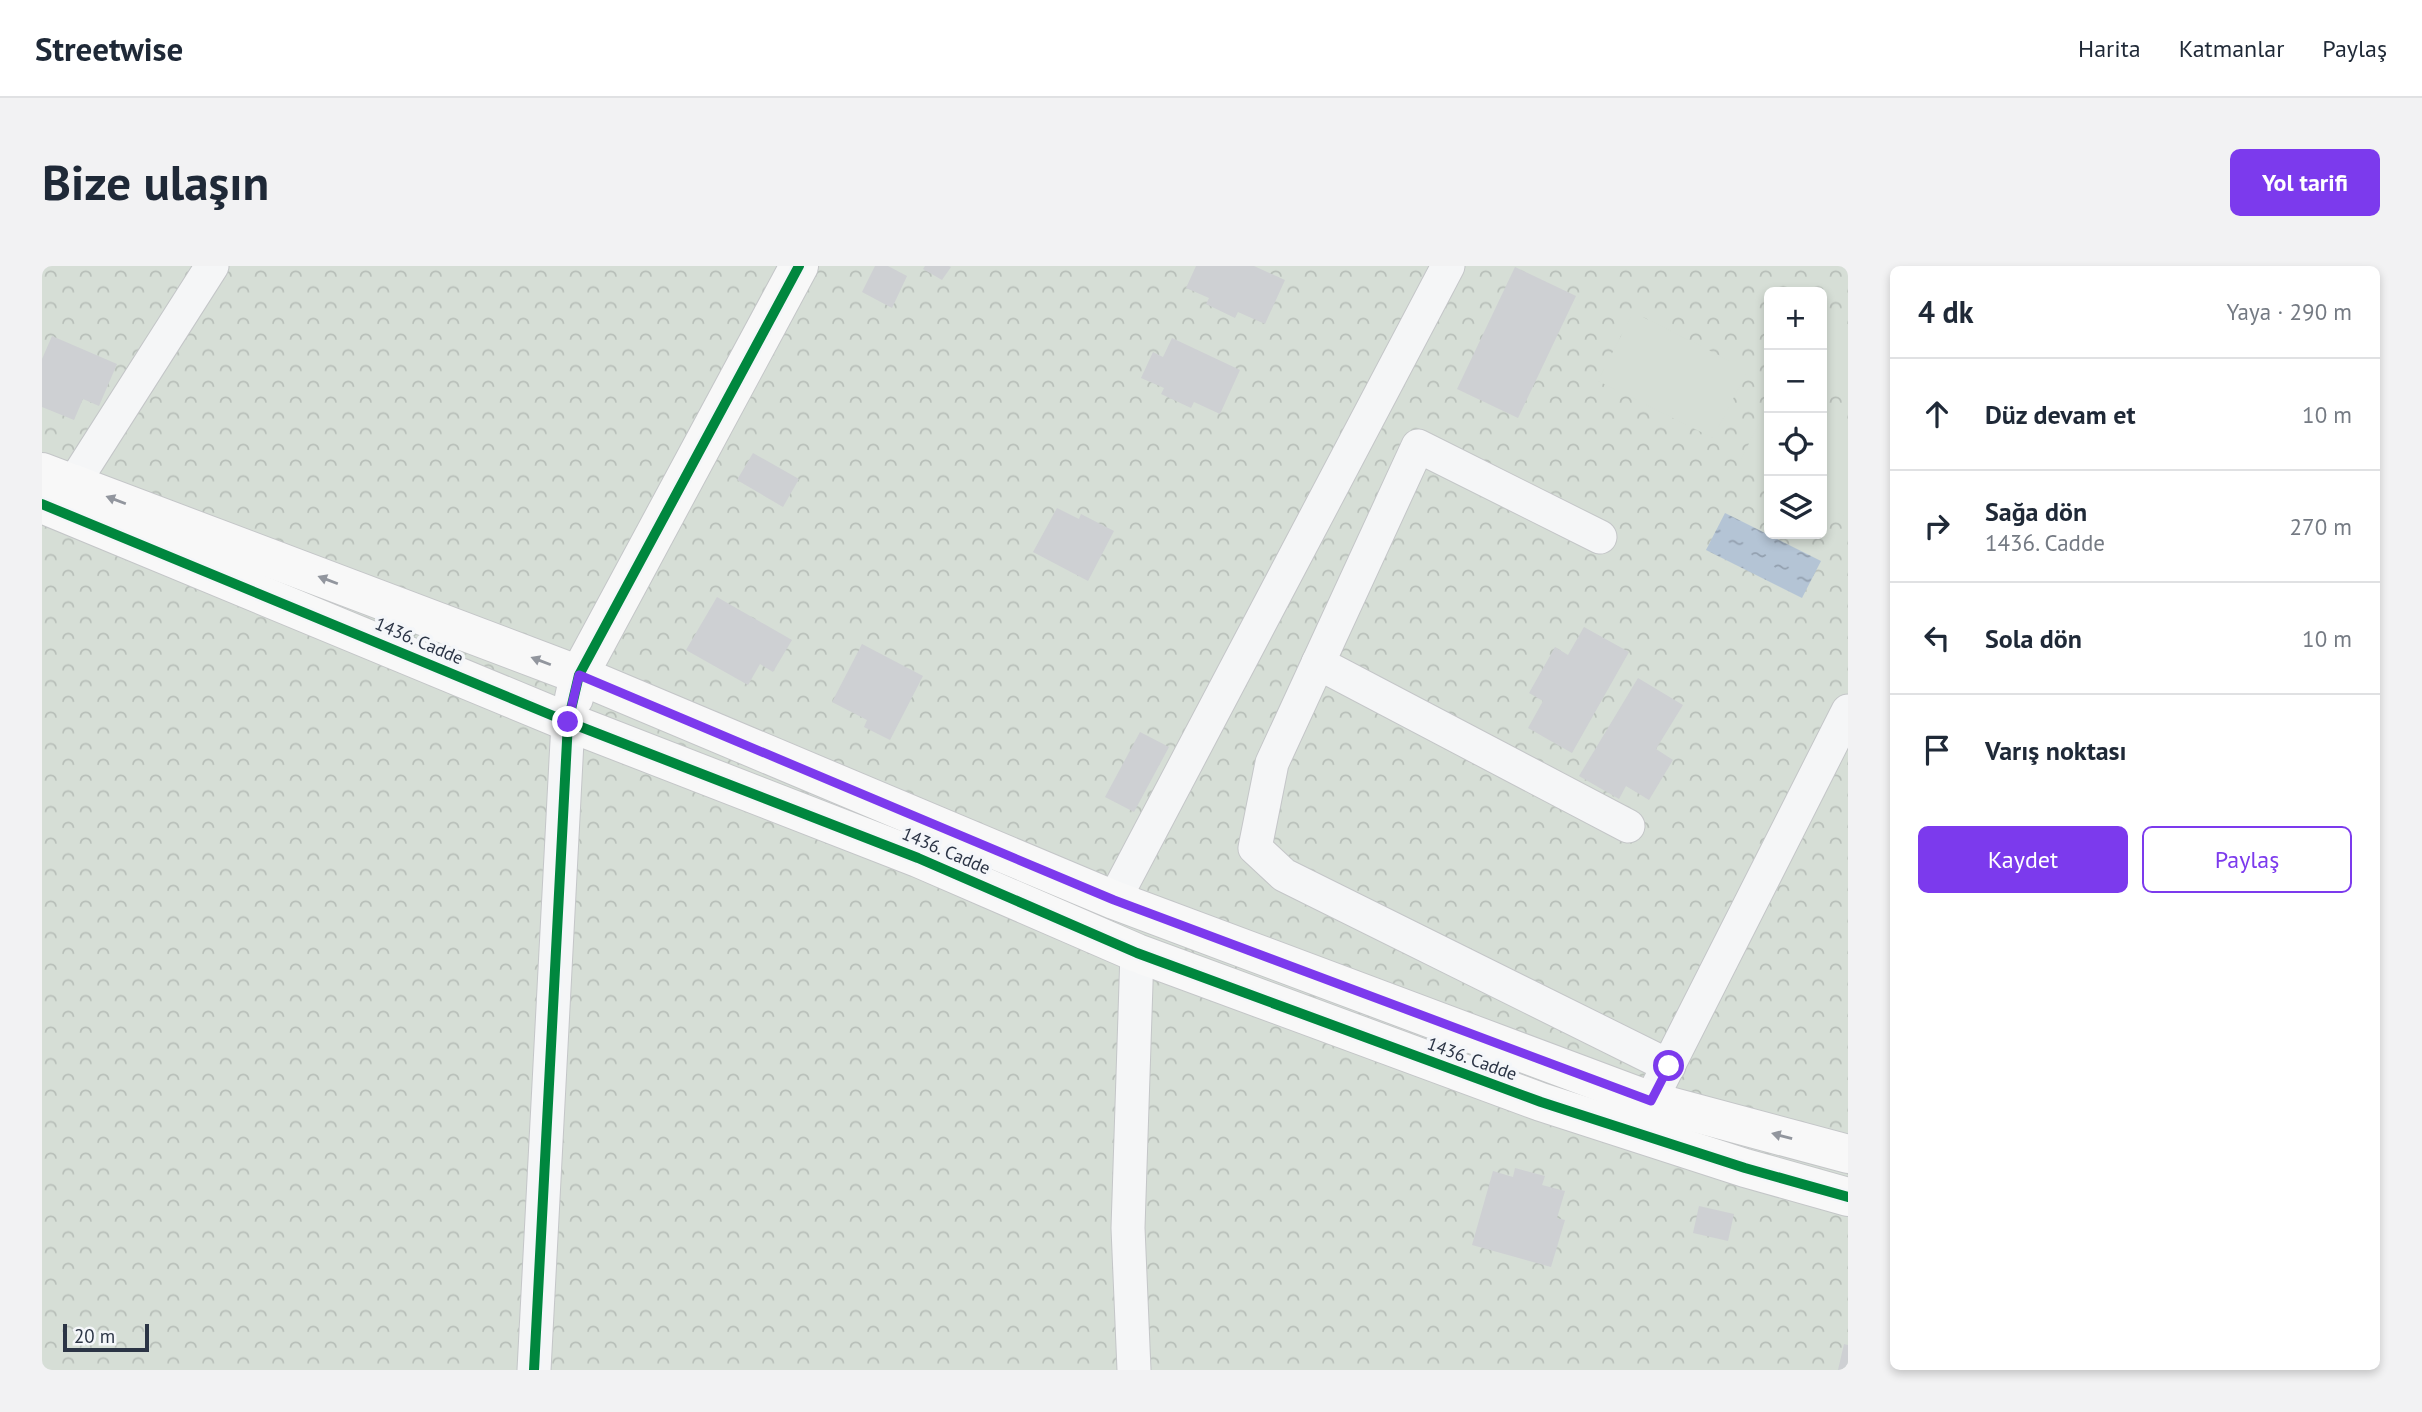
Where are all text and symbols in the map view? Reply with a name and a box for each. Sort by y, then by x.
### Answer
text: Streetwise [35,27,183,70]
text: Harita [2078,33,2141,64]
text: Katmanlar [2179,33,2284,64]
text: Paylaş [2322,33,2387,64]
button: Yol tarifi [2230,149,2380,216]
text: Bize ulaşın [42,150,269,214]
map controls [1764,287,1827,539]
button: + [1764,287,1827,350]
text: 4 dk [1918,292,1974,331]
text: Yaya · 290 m [2226,297,2352,326]
button: − [1764,350,1827,413]
icon: ahead [1918,395,1956,433]
text: Düz devam et [1985,398,2135,431]
text: 10 m [2302,400,2352,429]
button: locate [1764,413,1827,476]
button: layers [1764,476,1827,539]
one-way arrow [105,494,126,505]
text: Sağa dön [1985,495,2087,528]
icon: right [1918,507,1956,545]
text: 270 m [2290,512,2352,541]
text: 1436. Cadde [1985,528,2105,557]
one-way arrow [318,574,339,585]
street label: 1436. Cadde [371,612,467,669]
icon: left [1918,619,1956,657]
text: Sola dön [1985,622,2082,655]
text: 10 m [2302,624,2352,653]
one-way arrow [531,655,552,666]
route end [552,706,583,737]
icon: arrive [1918,731,1956,769]
text: Varış noktası [1985,734,2127,767]
street label: 1436. Cadde [898,822,994,879]
button: Kaydet [1918,826,2128,893]
button: Paylaş [2142,826,2352,893]
street label: 1436. Cadde [1424,1032,1520,1085]
route start [1653,1050,1684,1081]
one-way arrow [1771,1130,1793,1141]
scale bar [63,1321,149,1353]
text: 20 m [74,1324,115,1348]

